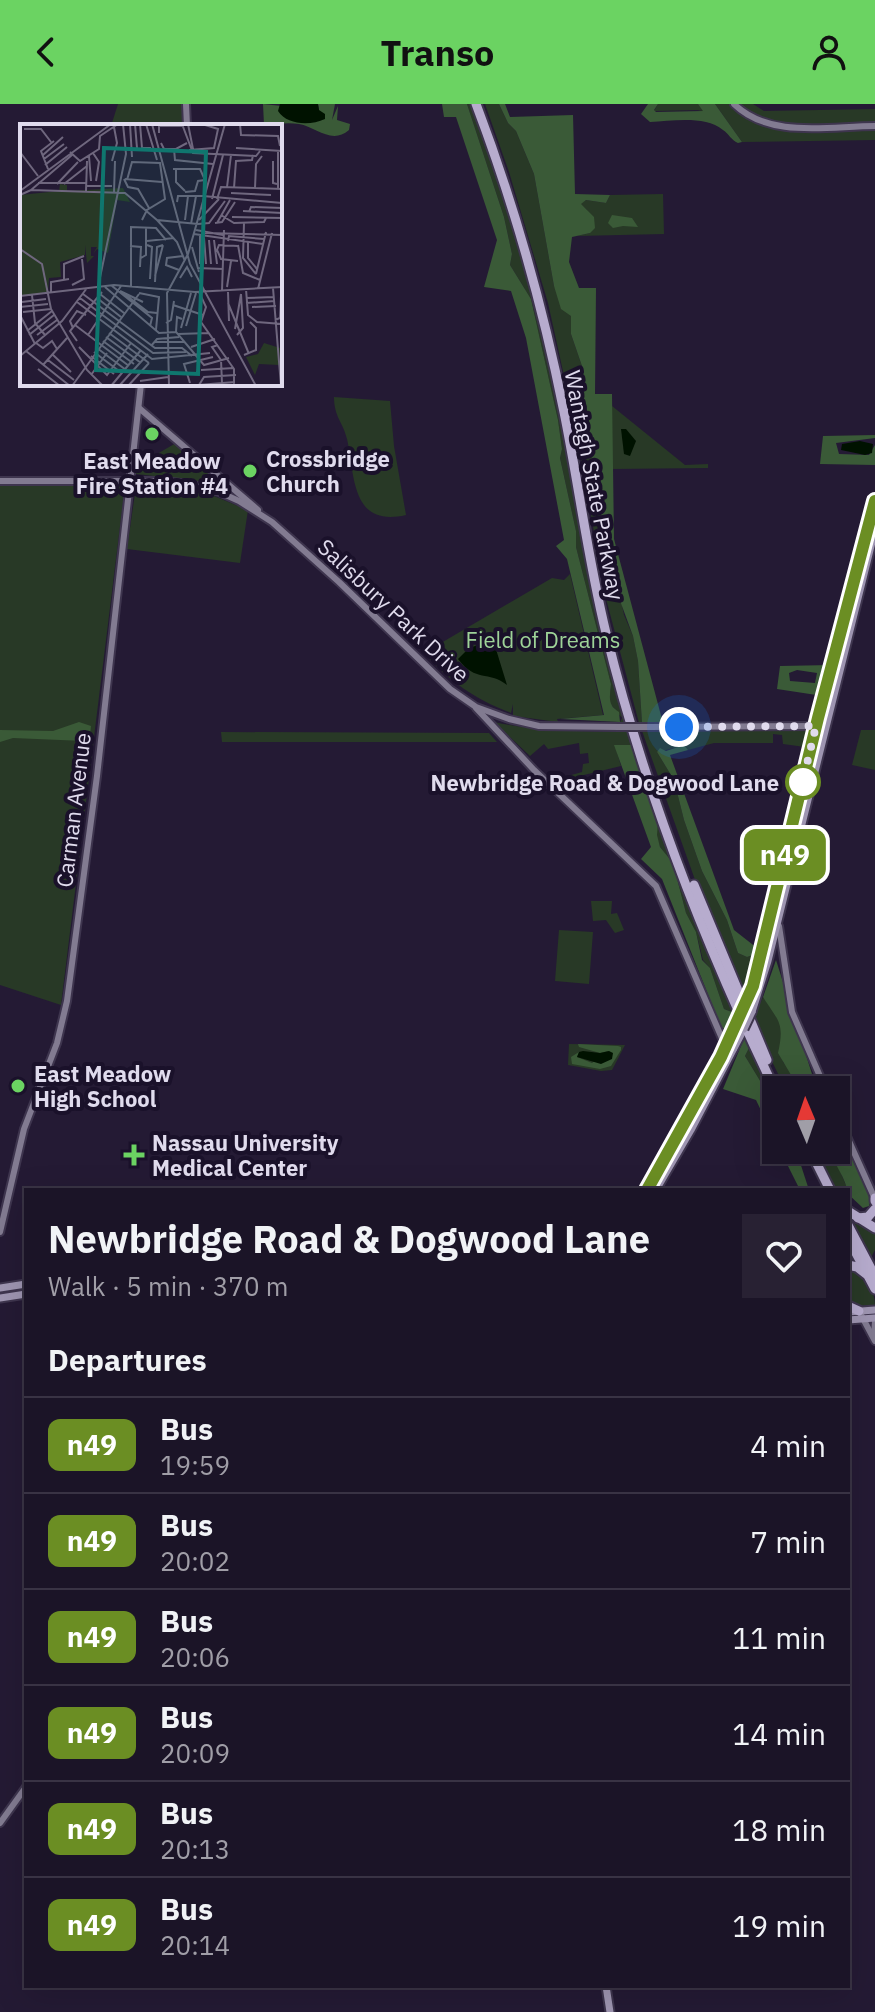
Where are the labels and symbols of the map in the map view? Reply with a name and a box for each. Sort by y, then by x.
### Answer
inset map [20,124,282,386]
street label: Wantagh State Parkway [558,368,632,602]
marker: East Meadow Fire Station #4 [143,425,161,443]
place label: Crossbridge Church [266,444,390,498]
place label: East Meadow Fire Station #4 [76,446,228,500]
marker: Crossbridge Church [241,462,259,480]
street label: Salisbury Park Drive [312,532,476,688]
park label: Field of Dreams [466,625,620,654]
your location [659,707,699,747]
street label: Carman Avenue [49,731,97,889]
marker: Newbridge Road & Dogwood Lane [786,765,820,799]
place label: Newbridge Road & Dogwood Lane [430,768,779,797]
line badge: n49 [739,829,831,881]
place label: East Meadow High School [34,1059,172,1113]
north arrow [762,1076,850,1164]
marker: East Meadow High School [9,1077,27,1095]
place label: Nassau University Medical Center [152,1128,339,1182]
marker: Nassau University Medical Center [123,1144,145,1166]

